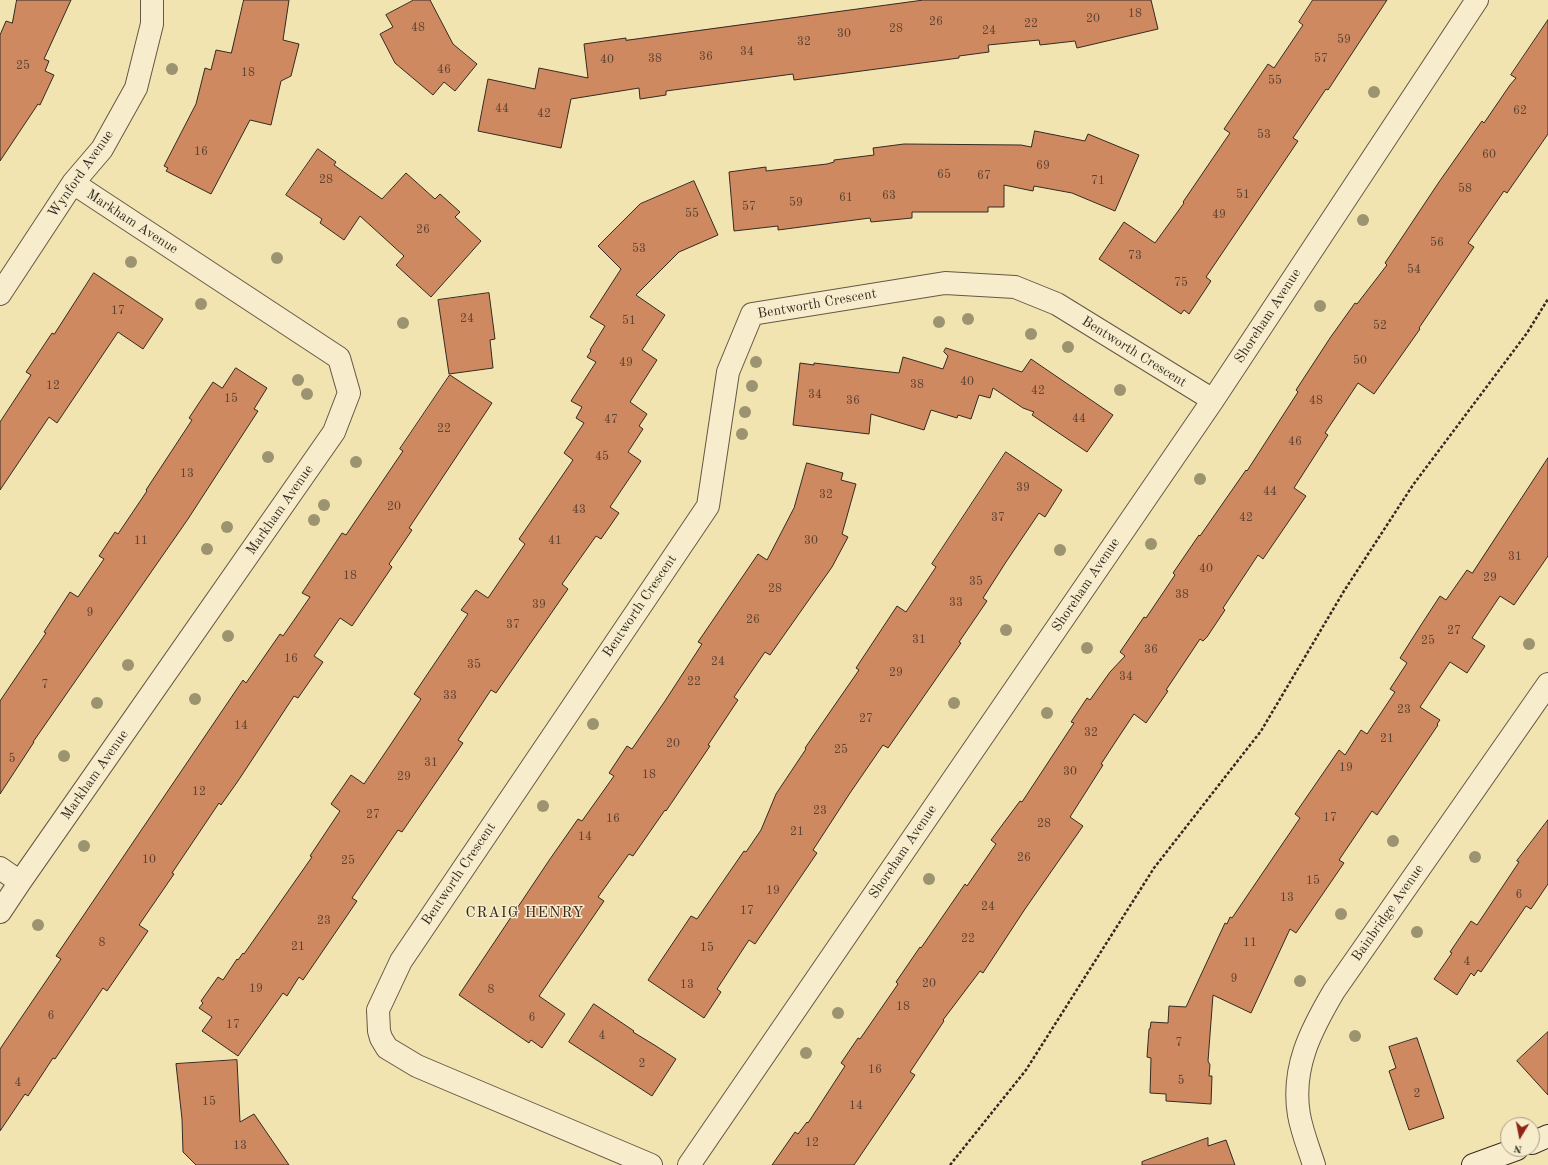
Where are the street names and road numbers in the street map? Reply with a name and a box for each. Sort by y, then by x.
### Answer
street label: Wynford Avenue [45,127,117,221]
street label: Markham Avenue [83,186,181,258]
street label: Shoreham Avenue [1231,266,1305,366]
street label: Bentworth Crescent [756,285,878,323]
street label: Bentworth Crescent [1078,313,1190,391]
street label: Markham Avenue [243,462,317,558]
street label: Shoreham Avenue [1048,535,1124,635]
street label: Bentworth Crescent [599,551,681,661]
street label: Markham Avenue [58,727,132,823]
street label: Shoreham Avenue [865,802,941,902]
street label: Bentworth Crescent [418,819,500,929]
street label: Bainbridge Avenue [1348,861,1428,965]

